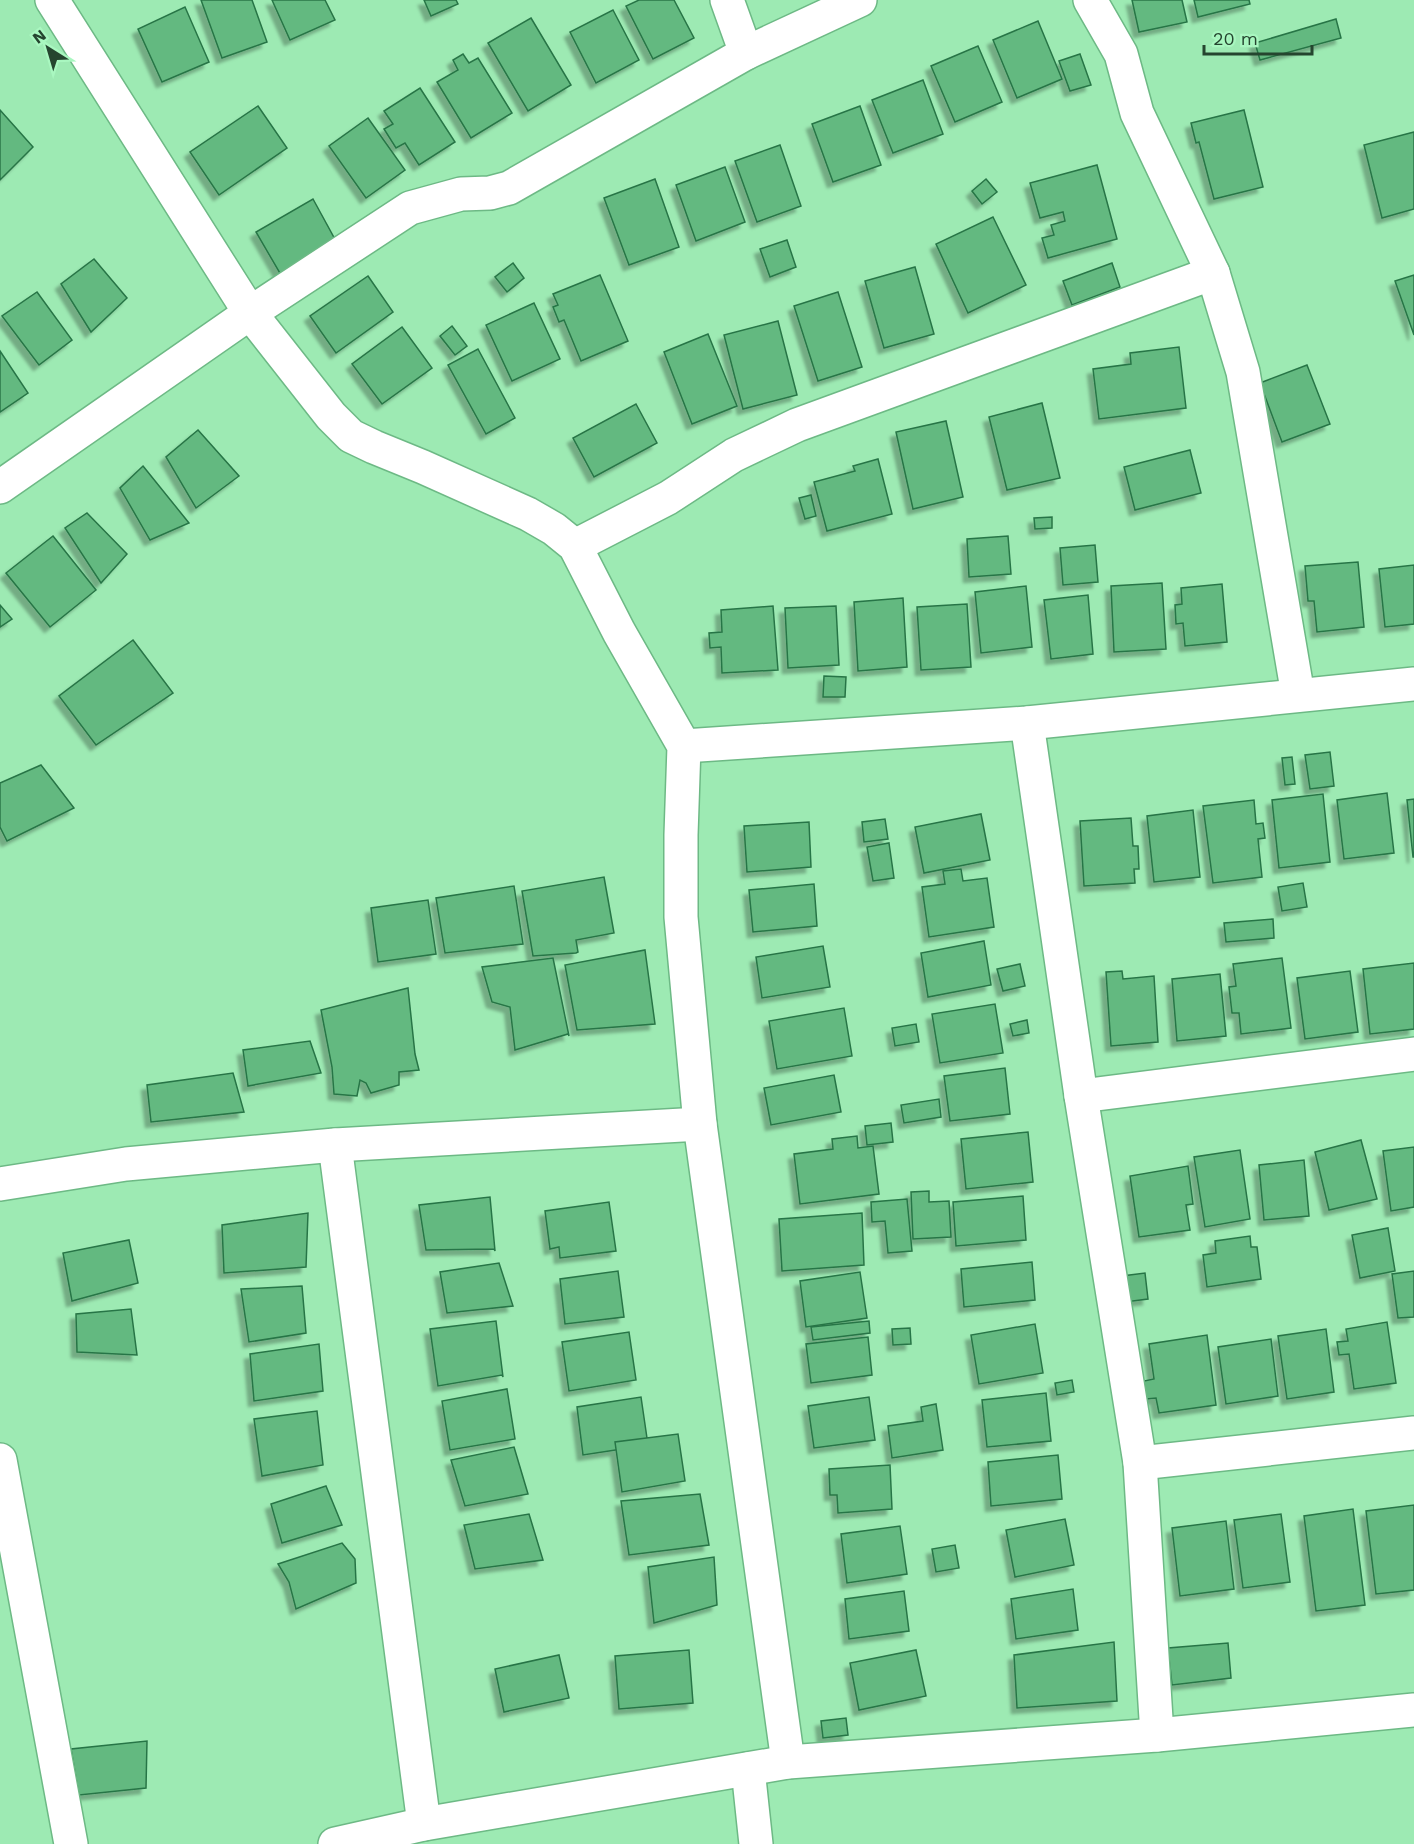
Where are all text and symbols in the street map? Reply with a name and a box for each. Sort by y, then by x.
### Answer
north arrow [18,18,78,78]
scale bar [1204,18,1312,56]
text: N [29,25,50,48]
text: 20 m [1213,28,1258,49]

